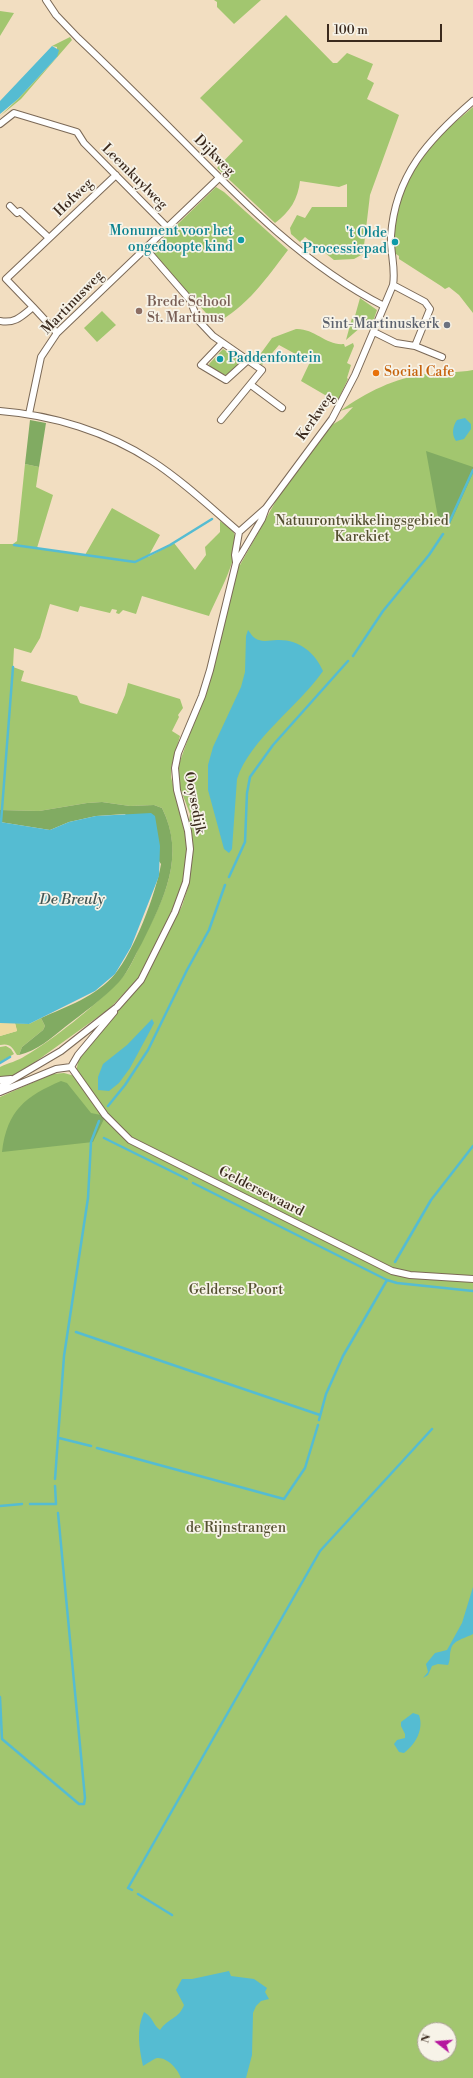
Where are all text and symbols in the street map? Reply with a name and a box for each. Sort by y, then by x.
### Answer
scale bar [329,16,444,42]
text: 100 m [334,23,368,38]
street label: Dijkweg [190,132,238,180]
street label: Leemkuylweg [98,141,170,213]
street label: Hofweg [51,175,97,221]
place label: Monument voor het ongedoopte kind [109,224,233,256]
place label: 't Olde Processiepad [302,226,387,258]
marker: Monument voor het ongedoopte kind [236,235,246,245]
marker: 't Olde Processiepad [390,237,400,247]
street label: Martinusweg [38,268,108,338]
place label: Brede School St. Martinus [147,295,231,328]
marker: Brede School St. Martinus [134,306,144,316]
place label: Sint-Martinuskerk [322,317,439,333]
marker: Sint-Martinuskerk [442,320,452,330]
place label: Paddenfontein [228,351,321,367]
marker: Paddenfontein [215,354,225,364]
place label: Social Cafe [384,365,454,381]
marker: Social Cafe [371,368,381,378]
street label: Kerkweg [294,390,338,444]
park label: Natuurontwikkelingsgebied Karekiet [275,514,449,546]
street label: Ooysedijk [180,771,208,835]
water label: De Breuly [39,891,105,909]
street label: Geldersewaard [215,1163,307,1221]
park label: Gelderse Poort [189,1283,283,1299]
park label: de Rijnstrangen [186,1521,286,1537]
north arrow [417,2022,457,2062]
text: N [419,2033,434,2045]

